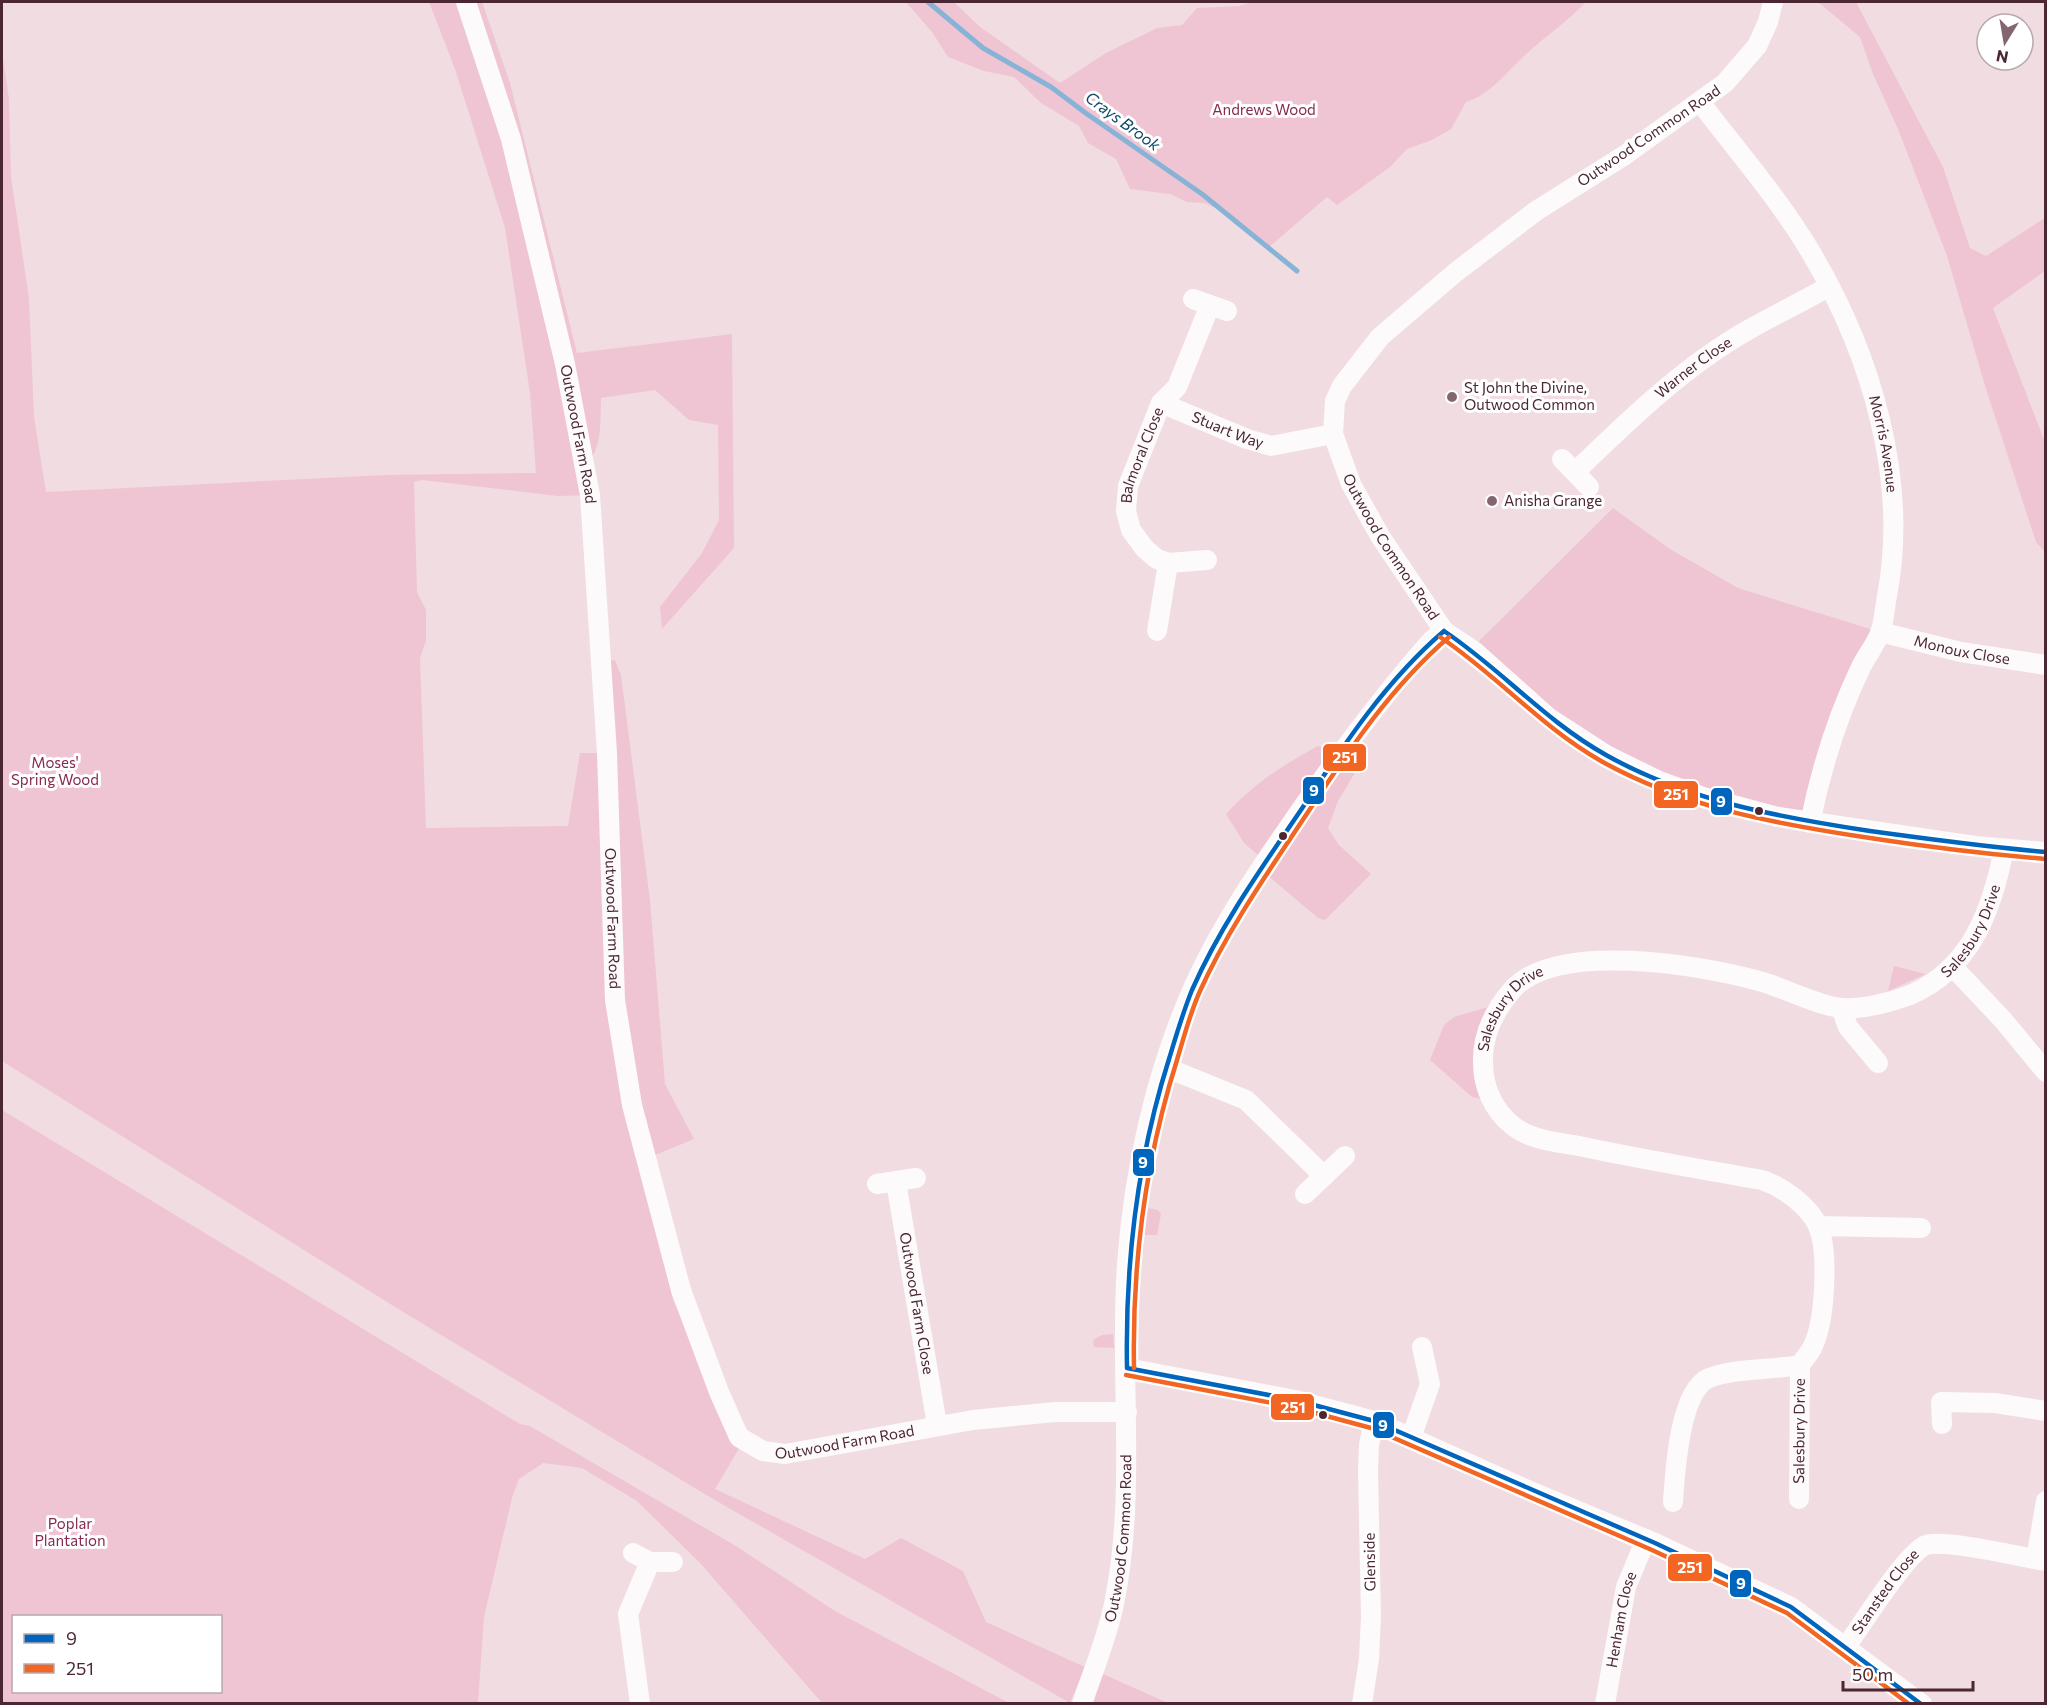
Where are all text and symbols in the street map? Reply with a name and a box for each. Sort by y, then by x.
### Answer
north arrow [1975,12,2035,72]
text: N [1994,47,2010,68]
street label: Outwood Common Road [1573,80,1723,190]
water label: Crays Brook [1082,87,1165,154]
park label: Andrews Wood [1212,100,1316,118]
street label: Warner Close [1651,332,1735,402]
street label: Outwood Farm Road [557,363,601,504]
place label: St John the Divine, Outwood Common [1464,378,1595,413]
marker: St John the Divine, Outwood Common [1445,390,1459,404]
street label: Morris Avenue [1866,393,1902,493]
street label: Balmoral Close [1117,404,1166,504]
street label: Stuart Way [1189,407,1266,451]
street label: Outwood Common Road [1340,471,1444,623]
place label: Anisha Grange [1504,491,1602,509]
marker: Anisha Grange [1485,494,1499,508]
street label: Monoux Close [1912,631,2011,667]
line badge: 251 [1322,743,1367,772]
text: 251 [1332,747,1358,766]
park label: Moses' Spring Wood [11,753,99,788]
line badge: 9 [1302,776,1325,805]
text: 9 [1309,780,1319,799]
line badge: 251 [1653,780,1699,809]
text: 251 [1663,784,1689,803]
line badge: 9 [1710,787,1733,816]
text: 9 [1716,791,1726,810]
unlabelled marker [1753,805,1765,817]
unlabelled marker [1277,830,1289,842]
street label: Outwood Farm Road [602,847,625,989]
street label: Salesbury Drive [1937,882,2003,981]
street label: Salesbury Drive [1473,961,1545,1053]
line badge: 9 [1132,1148,1155,1177]
text: 9 [1138,1152,1148,1171]
street label: Outwood Farm Close [897,1231,938,1376]
street label: Salesbury Drive [1789,1378,1808,1484]
line badge: 251 [1270,1393,1315,1421]
text: 251 [1280,1397,1306,1416]
unlabelled marker [1317,1409,1329,1421]
line badge: 9 [1372,1411,1395,1439]
text: 9 [1378,1415,1388,1434]
street label: Outwood Farm Road [774,1421,915,1462]
street label: Outwood Common Road [1100,1454,1134,1624]
park label: Poplar Plantation [34,1514,106,1549]
street label: Glenside [1359,1532,1379,1591]
street label: Stansted Close [1847,1545,1922,1637]
line badge: 251 [1667,1553,1713,1582]
text: 251 [1677,1557,1703,1576]
street label: Henham Close [1602,1568,1640,1669]
line badge: 9 [1729,1569,1752,1598]
text: 9 [1736,1573,1746,1592]
legend [12,1615,222,1693]
text: 9 [66,1627,77,1649]
scale bar [1843,1654,1974,1692]
text: 251 [66,1657,94,1679]
text: 50 m [1852,1663,1893,1685]

